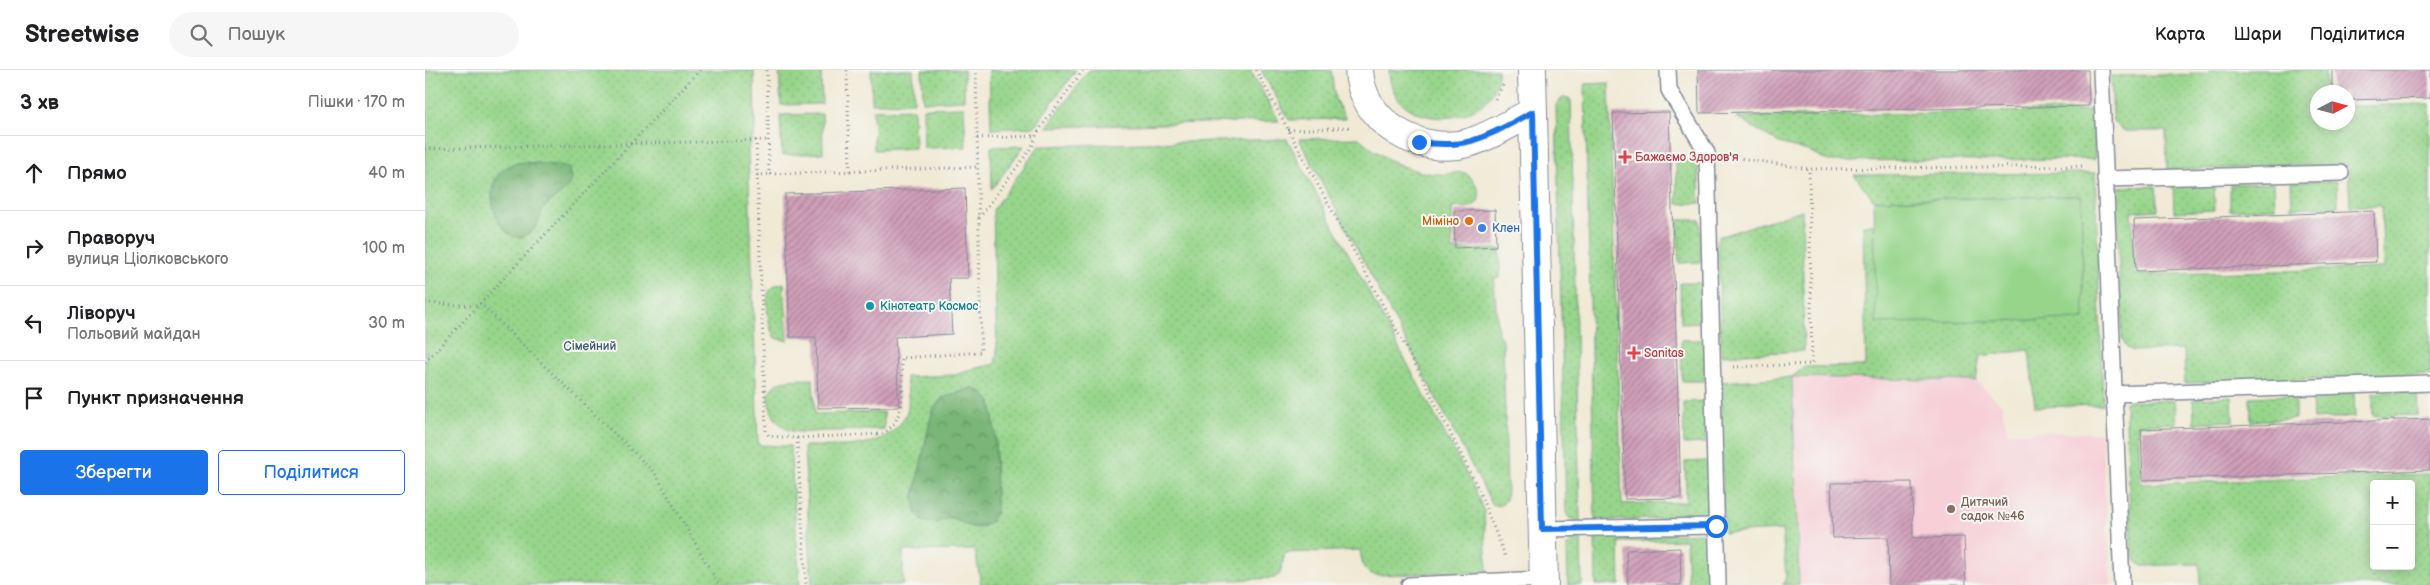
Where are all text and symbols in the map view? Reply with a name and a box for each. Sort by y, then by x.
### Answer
search box [169,12,519,57]
text: Streetwise [25,20,139,49]
icon: search [187,21,215,49]
text: Пошук [227,23,285,46]
text: Карта [2155,24,2205,45]
text: Шари [2233,24,2282,45]
text: Поділитися [2310,24,2405,45]
north arrow [2310,85,2355,130]
text: 3 хв [20,90,59,115]
text: Пішки · 170 m [308,93,405,112]
route end [1408,131,1431,154]
place label: Бажаємо Здоров'я [1635,150,1739,165]
marker: Бажаємо Здоров'я [1619,151,1631,163]
icon: ahead [20,159,48,187]
text: Прямо [67,162,127,185]
text: 40 m [368,164,405,183]
place label: Міміно [1422,214,1459,229]
marker: Міміно [1463,215,1475,227]
place label: Клен [1492,221,1520,236]
marker: Клен [1476,222,1488,234]
text: Праворуч [67,227,155,250]
icon: right [20,234,48,262]
text: 100 m [362,239,405,258]
text: вулиця Ціолковського [67,250,228,269]
place label: Кінотеатр Космос [880,299,979,314]
marker: Кінотеатр Космос [864,300,876,312]
text: Ліворуч [67,302,136,325]
icon: left [20,309,48,337]
text: 30 m [368,314,405,333]
text: Польовий майдан [67,325,201,344]
park label: Сімейний [564,339,617,354]
place label: Sanitas [1644,346,1684,361]
marker: Sanitas [1628,347,1640,359]
icon: arrive [20,384,48,412]
text: Пункт призначення [67,387,244,410]
button: Зберегти [20,450,208,495]
button: Поділитися [218,450,405,495]
map controls [2370,480,2415,570]
button: + [2370,480,2415,525]
place label: Дитячий садок №46 [1961,495,2025,524]
marker: Дитячий садок №46 [1945,503,1957,515]
route start [1705,515,1728,538]
button: − [2370,525,2415,570]

